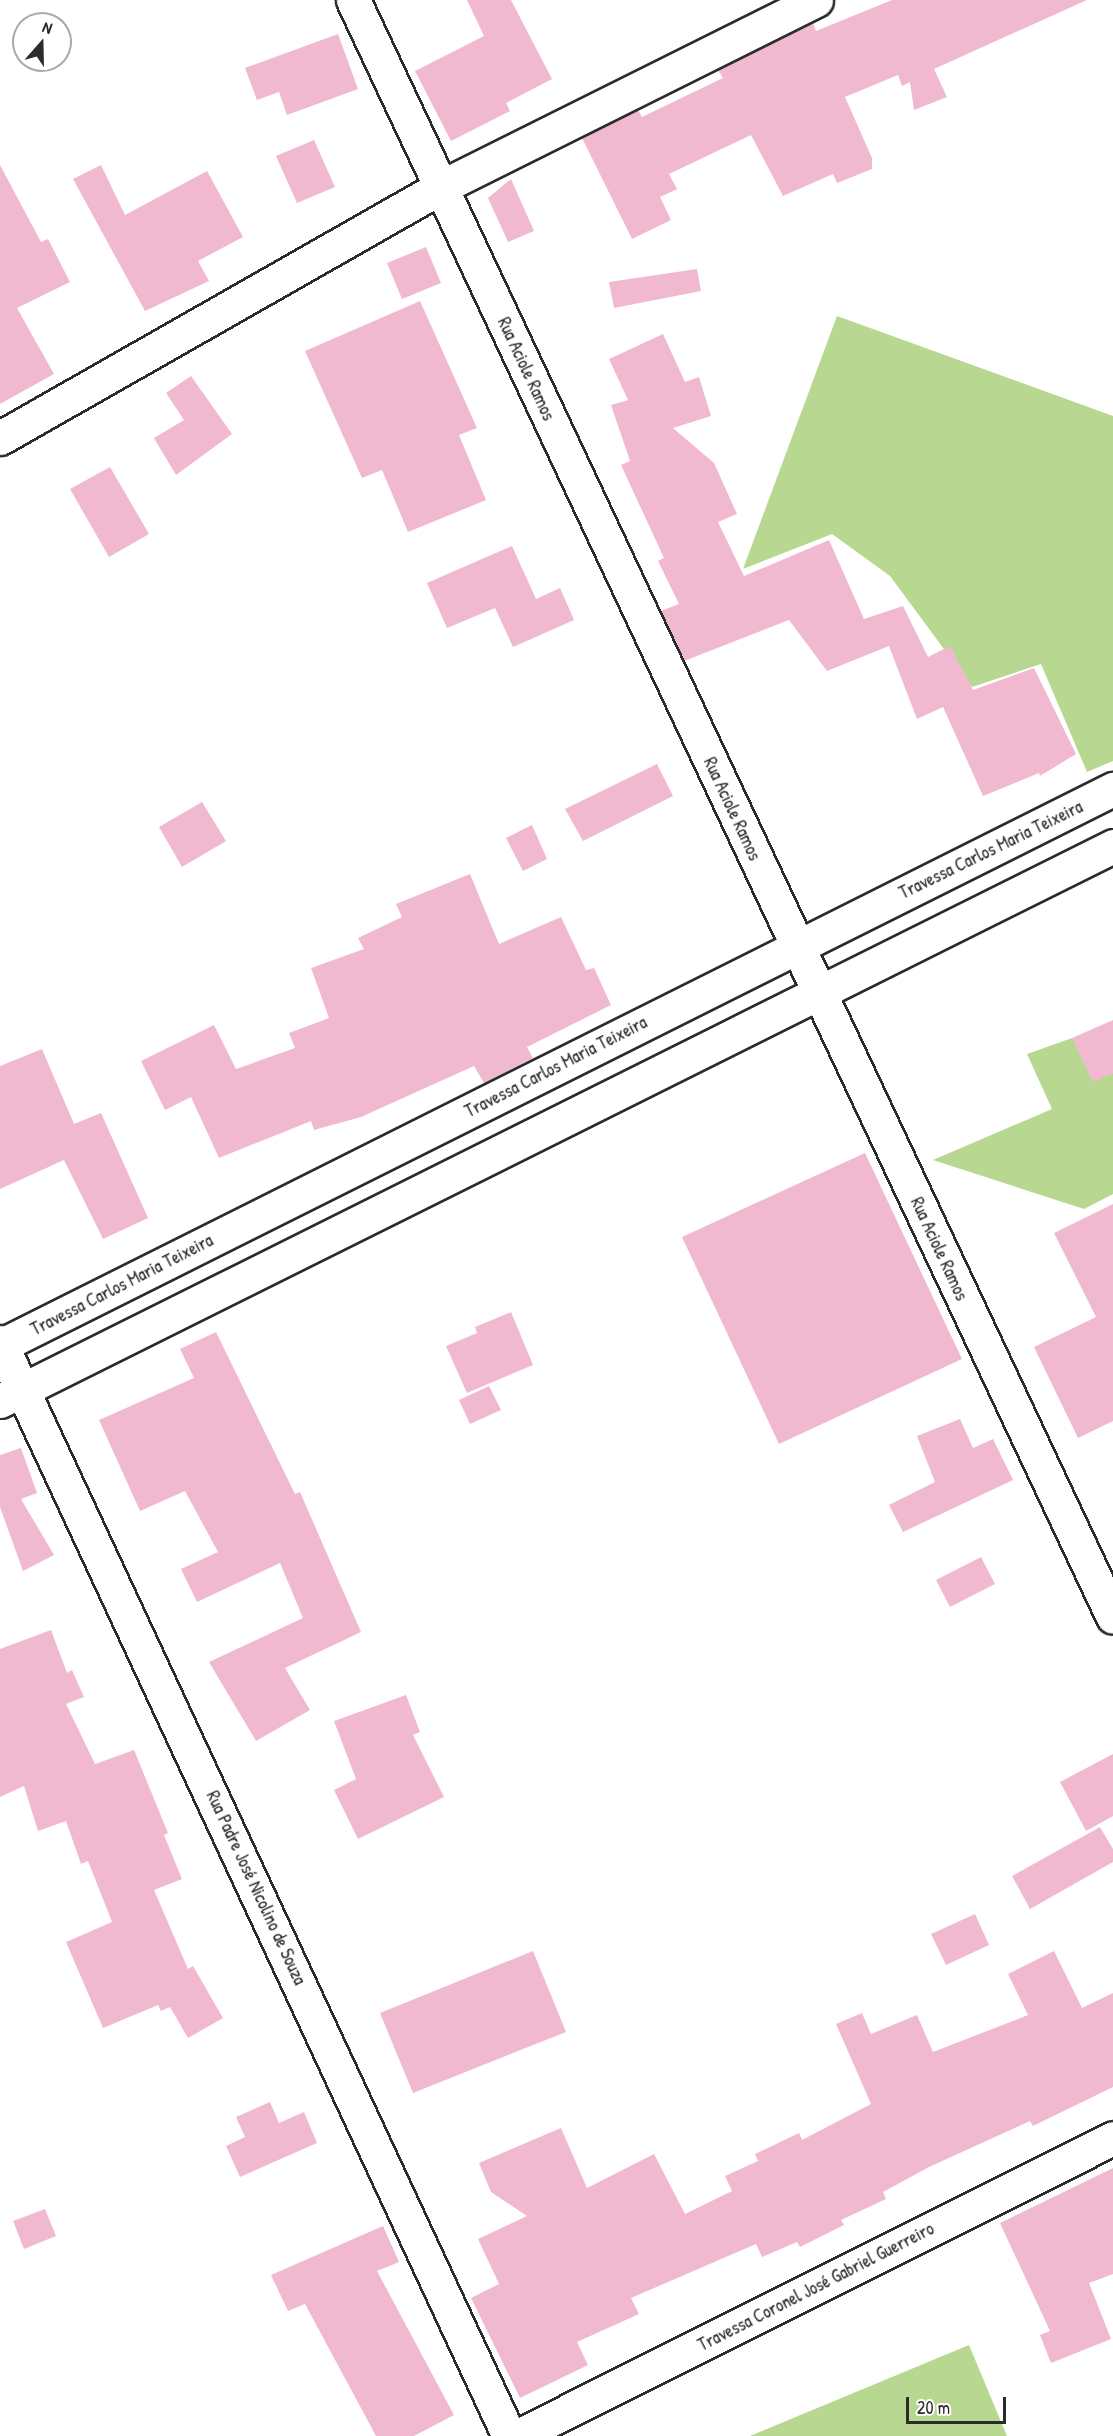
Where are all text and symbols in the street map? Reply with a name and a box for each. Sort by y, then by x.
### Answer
north arrow [12,12,72,72]
text: N [40,15,55,39]
street label: Rua Aciole Ramos [493,314,559,424]
street label: Rua Aciole Ramos [699,754,765,864]
street label: Travessa Carlos Maria Teixeira [896,796,1086,904]
street label: Travessa Carlos Maria Teixeira [461,1012,651,1122]
street label: Rua Aciole Ramos [906,1194,972,1304]
street label: Travessa Carlos Maria Teixeira [27,1230,217,1340]
street label: Rua Padre José Nicolino de Souza [201,1788,311,1988]
street label: Travessa Coronel José Gabriel Guerreiro [694,2218,938,2356]
scale bar [909,2385,1010,2423]
text: 20 m [917,2395,950,2420]

